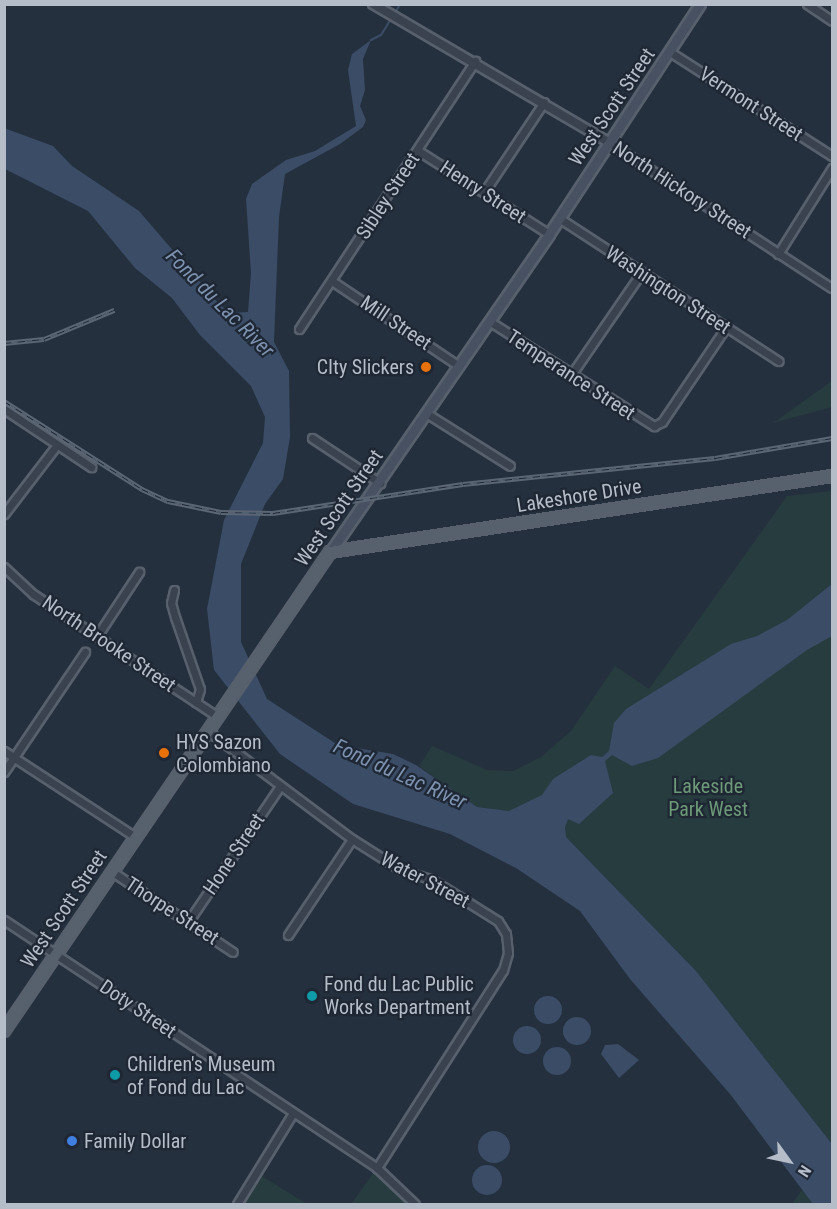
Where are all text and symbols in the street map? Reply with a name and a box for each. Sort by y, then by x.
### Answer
street label: West Scott Street [564,44,660,170]
street label: Vermont Street [695,62,807,146]
street label: North Hickory Street [608,136,756,244]
street label: Sibley Street [351,148,425,244]
street label: Henry Street [436,155,530,229]
street label: Washington Street [601,241,735,339]
water label: Fond du Lac River [161,244,279,362]
street label: Mill Street [356,291,436,355]
street label: Temperance Street [502,325,640,425]
place label: CIty Slickers [317,355,414,379]
marker: CIty Slickers [419,360,433,374]
street label: West Scott Street [290,445,388,571]
street label: Lakeshore Drive [515,474,643,518]
street label: North Brooke Street [38,591,180,697]
place label: HYS Sazon Colombiano [176,730,271,777]
water label: Fond du Lac River [330,733,470,815]
marker: HYS Sazon Colombiano [157,746,171,760]
park label: Lakeside Park West [668,775,748,822]
street label: Hone Street [198,809,270,899]
street label: West Scott Street [16,846,112,972]
street label: Water Street [376,847,474,913]
street label: Thorpe Street [121,872,223,950]
place label: Fond du Lac Public Works Department [324,972,474,1019]
street label: Doty Street [95,975,181,1043]
marker: Fond du Lac Public Works Department [305,989,319,1003]
place label: Children's Museum of Fond du Lac [127,1052,275,1099]
marker: Children's Museum of Fond du Lac [108,1068,122,1082]
place label: Family Dollar [84,1129,186,1153]
north arrow [759,1131,819,1191]
marker: Family Dollar [65,1134,79,1148]
text: N [794,1162,815,1180]

